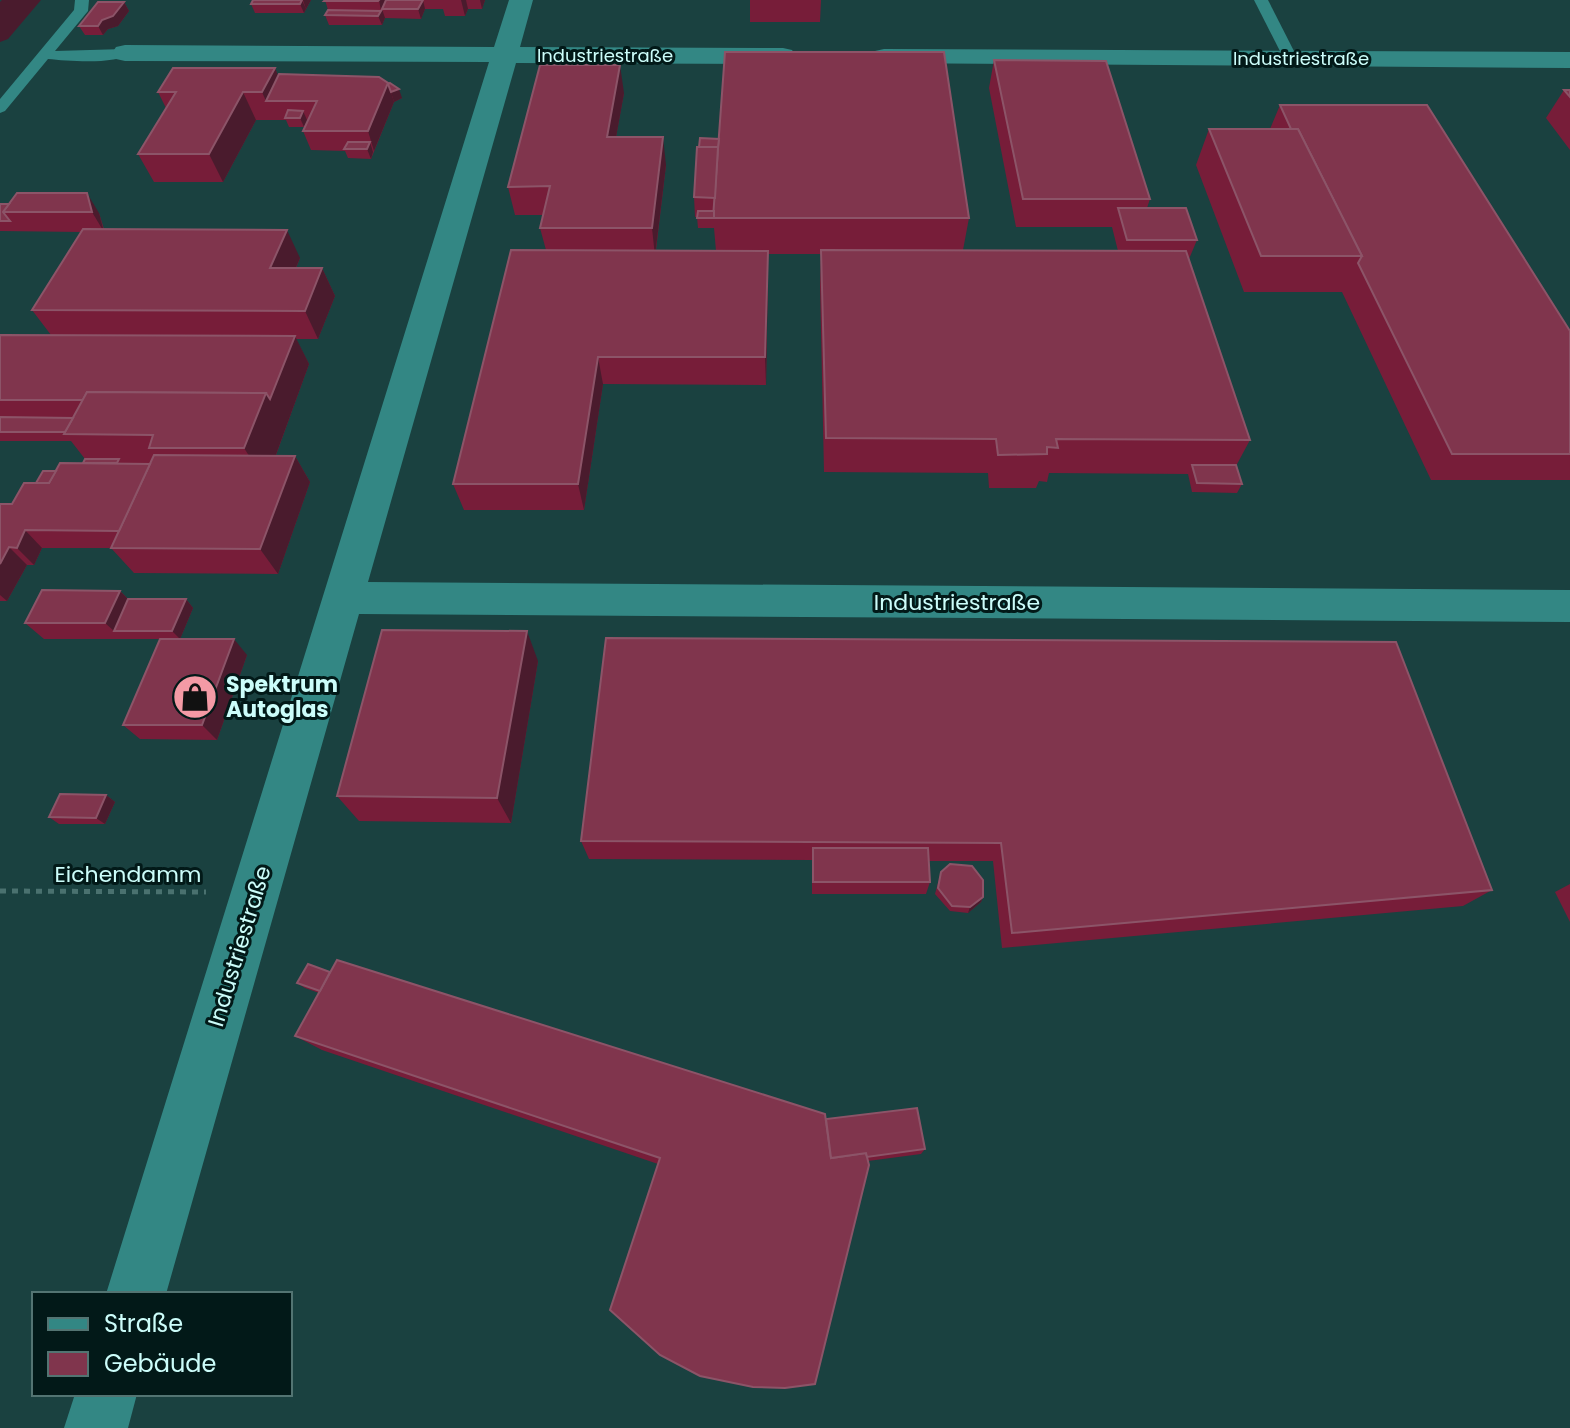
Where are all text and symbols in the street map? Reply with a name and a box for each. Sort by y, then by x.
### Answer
street label: Industriestraße [537,43,673,68]
street label: Industriestraße [1233,46,1369,71]
street label: Industriestraße [874,587,1040,618]
place label: Spektrum Autoglas [226,669,338,725]
shop icon: Spektrum Autoglas [171,673,219,721]
street label: Eichendamm [55,859,201,890]
street label: Industriestraße [200,862,279,1030]
legend [32,1292,292,1396]
text: Straße [104,1307,183,1340]
text: Gebäude [104,1347,216,1380]

